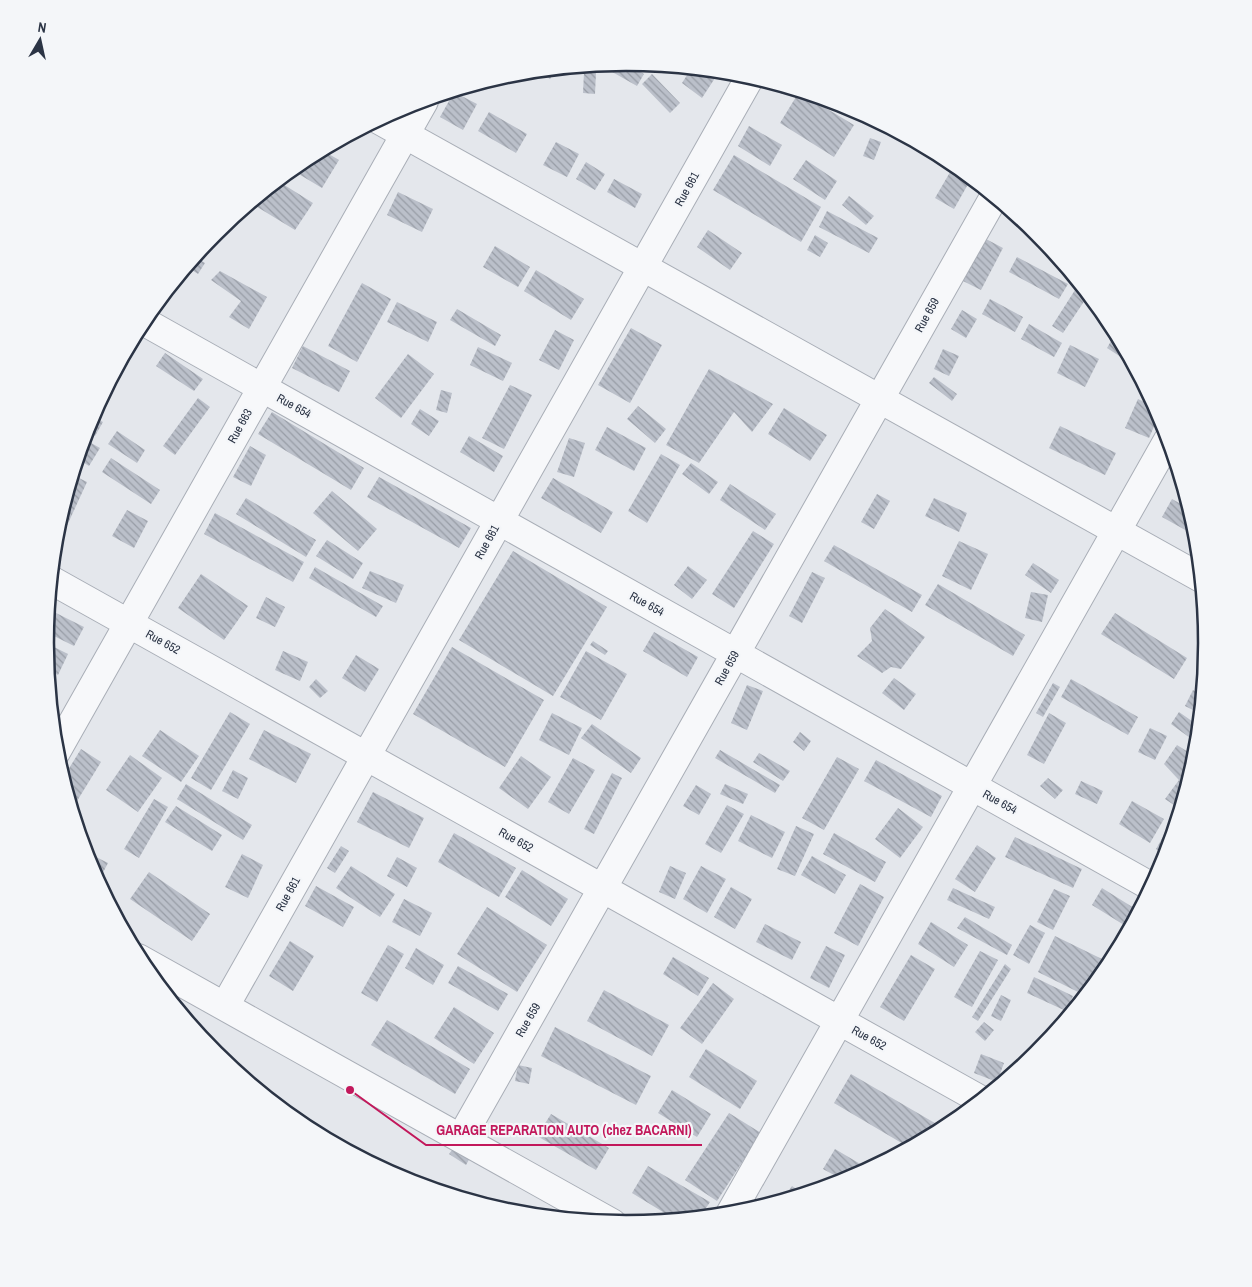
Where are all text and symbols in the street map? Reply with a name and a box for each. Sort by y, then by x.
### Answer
north arrow [15,15,65,65]
text: N [37,18,48,37]
street label: Rue 661 [671,168,703,209]
street label: Rue 659 [911,295,943,335]
street label: Rue 654 [274,390,315,422]
street label: Rue 663 [224,406,256,446]
street label: Rue 661 [471,521,503,562]
street label: Rue 654 [627,588,668,620]
street label: Rue 652 [143,626,183,658]
street label: Rue 659 [711,648,743,688]
street label: Rue 654 [980,786,1021,818]
street label: Rue 652 [496,824,536,856]
street label: Rue 661 [272,873,304,914]
street label: Rue 659 [512,1000,544,1040]
street label: Rue 652 [849,1022,889,1054]
callout: GARAGE REPARATION AUTO (chez BACARNI) [426,1116,702,1145]
text: GARAGE REPARATION AUTO (chez BACARNI) [436,1121,692,1139]

